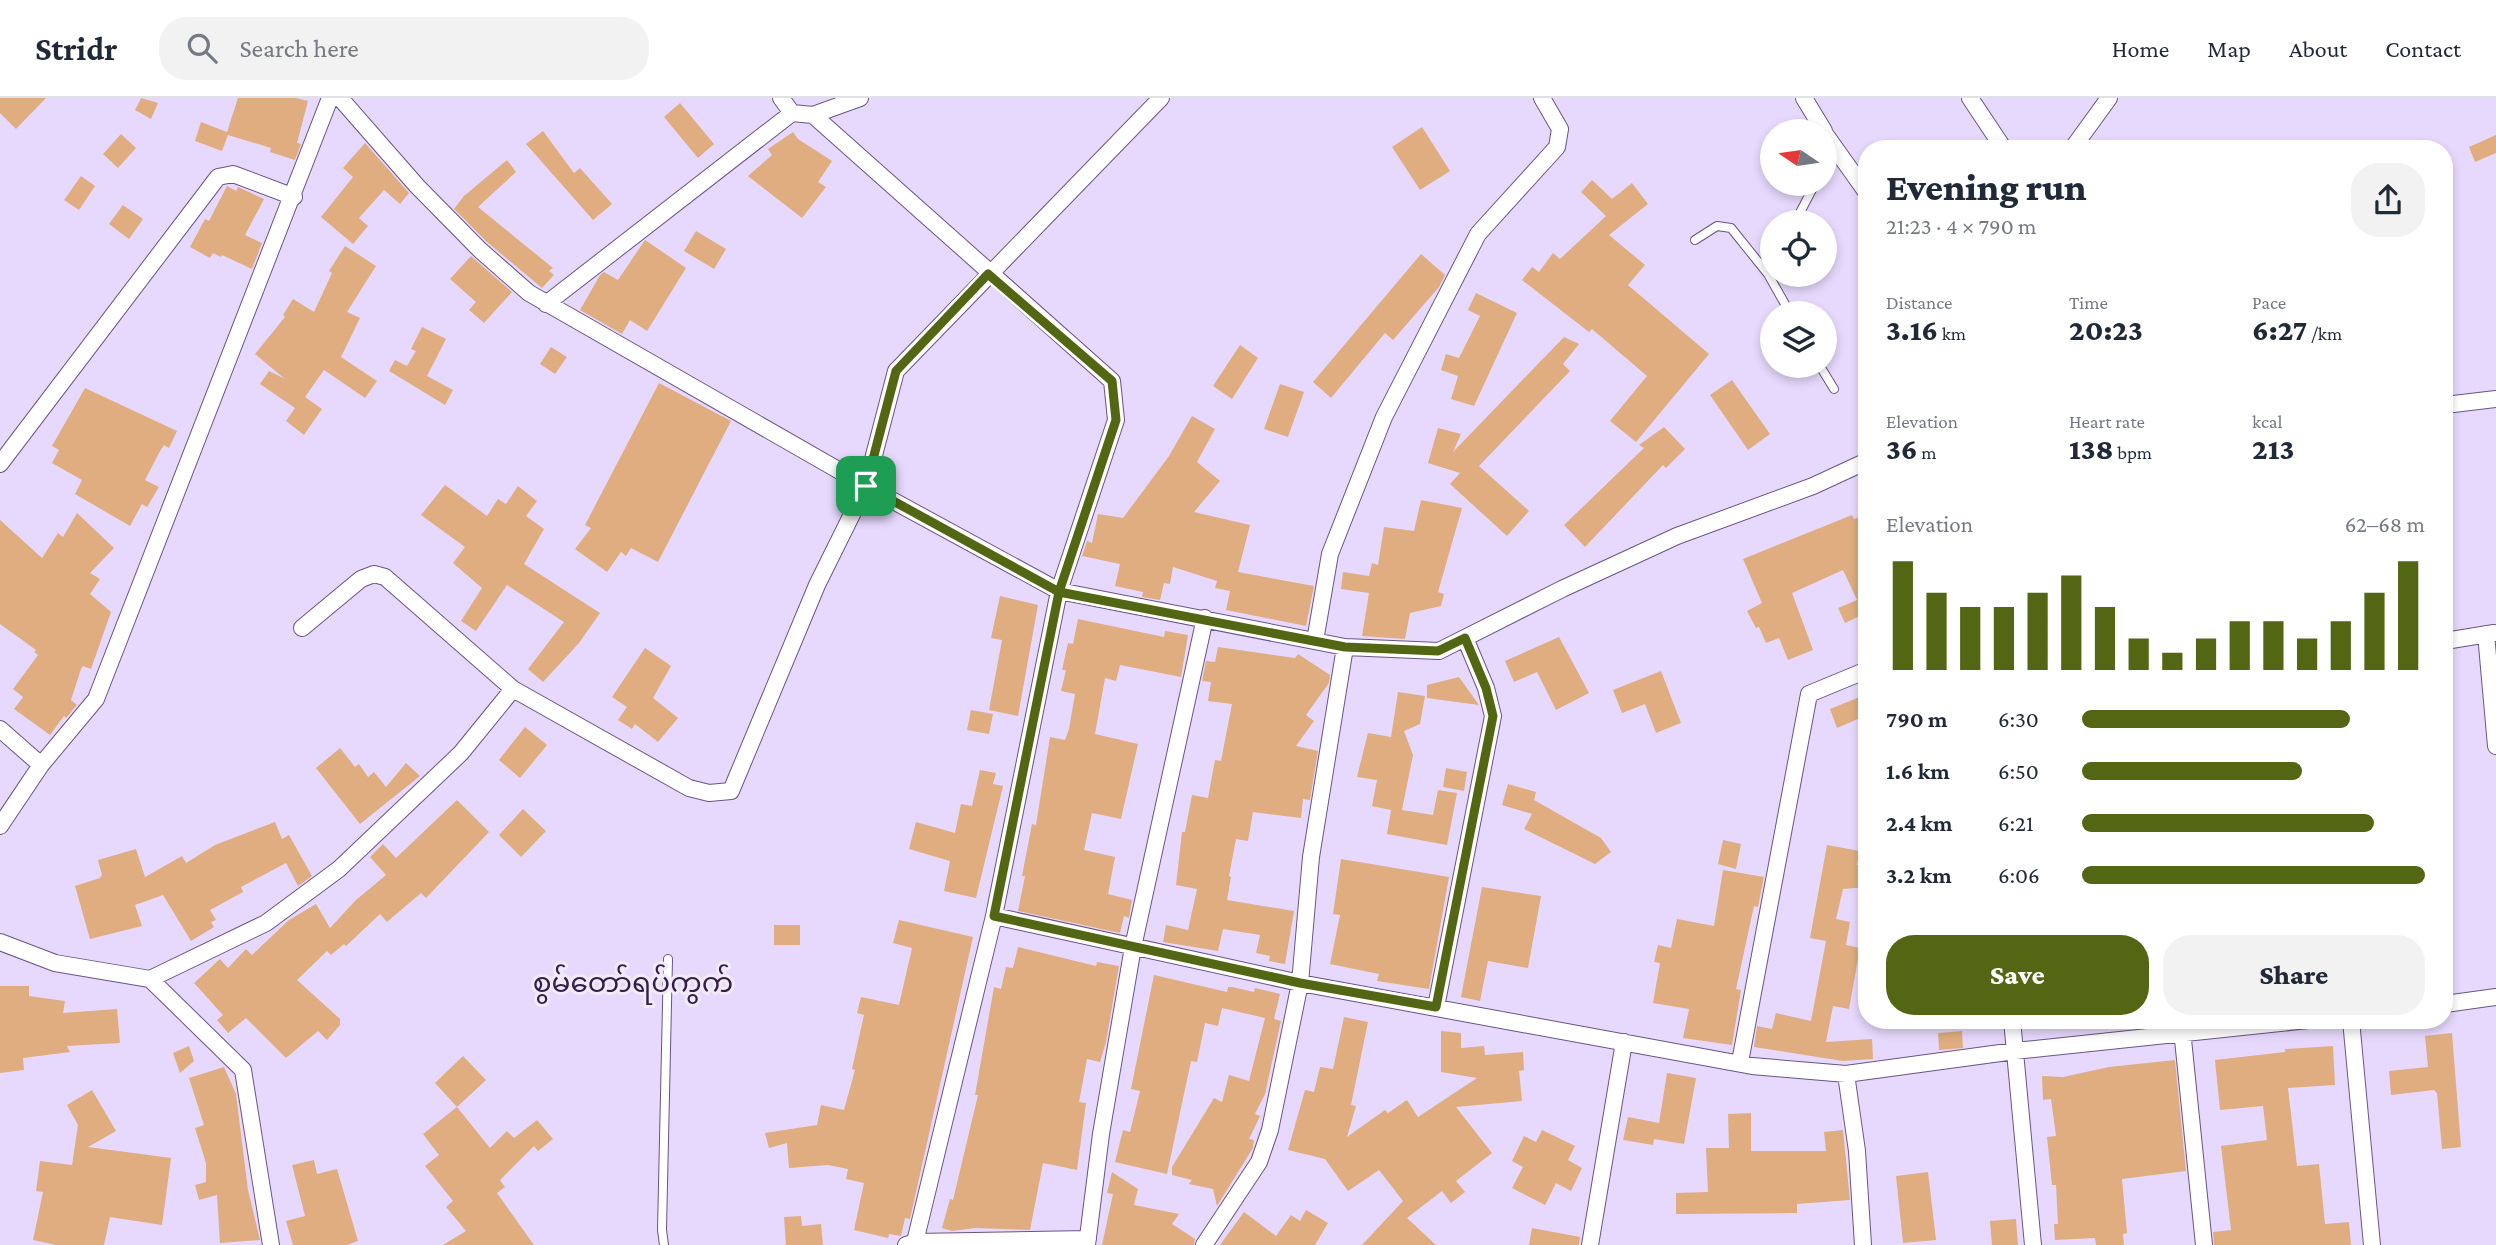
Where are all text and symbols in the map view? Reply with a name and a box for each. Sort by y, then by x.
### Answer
search box [159,17,649,80]
icon: search [183,29,221,67]
text: Stridr [35,30,117,67]
text: Search here [239,34,359,63]
text: Home [2112,35,2169,62]
text: Map [2207,35,2251,62]
text: About [2289,35,2347,62]
text: Contact [2385,35,2461,62]
north arrow [1760,119,1838,196]
map controls [1760,119,1837,378]
button: share [2351,163,2425,237]
text: Evening run [1886,166,2087,208]
button: locate [1760,210,1837,287]
text: 21:23 · 4 × 790 m [1886,213,2036,239]
text: Distance [1886,292,1952,313]
text: Time [2069,292,2108,313]
text: Pace [2252,292,2286,313]
button: layers [1760,301,1837,378]
text: 3.16 [1886,313,1938,346]
text: 20:23 [2069,313,2143,346]
text: 6:27 [2252,313,2307,346]
text: km [1938,323,1966,344]
text: /km [2307,323,2342,344]
text: Elevation [1886,411,1958,432]
text: Heart rate [2069,411,2145,432]
text: kcal [2252,411,2283,432]
text: 36 [1886,432,1918,465]
text: 138 [2069,432,2114,465]
text: 213 [2252,432,2294,465]
text: m [1918,442,1937,463]
text: bpm [2114,442,2152,463]
pin [836,456,896,516]
icon: arrive [847,467,885,505]
text: Elevation [1886,511,1973,537]
text: 62–68 m [2345,511,2425,537]
text: 790 m [1886,706,1948,732]
text: 6:30 [1998,706,2039,732]
text: 1.6 km [1886,758,1950,784]
text: 6:50 [1998,758,2039,784]
text: 2.4 km [1886,810,1953,836]
text: 6:21 [1998,810,2034,836]
text: 3.2 km [1886,862,1952,888]
text: 6:06 [1998,862,2040,888]
button: Save [1886,935,2149,1015]
button: Share [2163,935,2425,1015]
district label: စွမ်တော်ရပ်ကွက် [533,964,733,1005]

